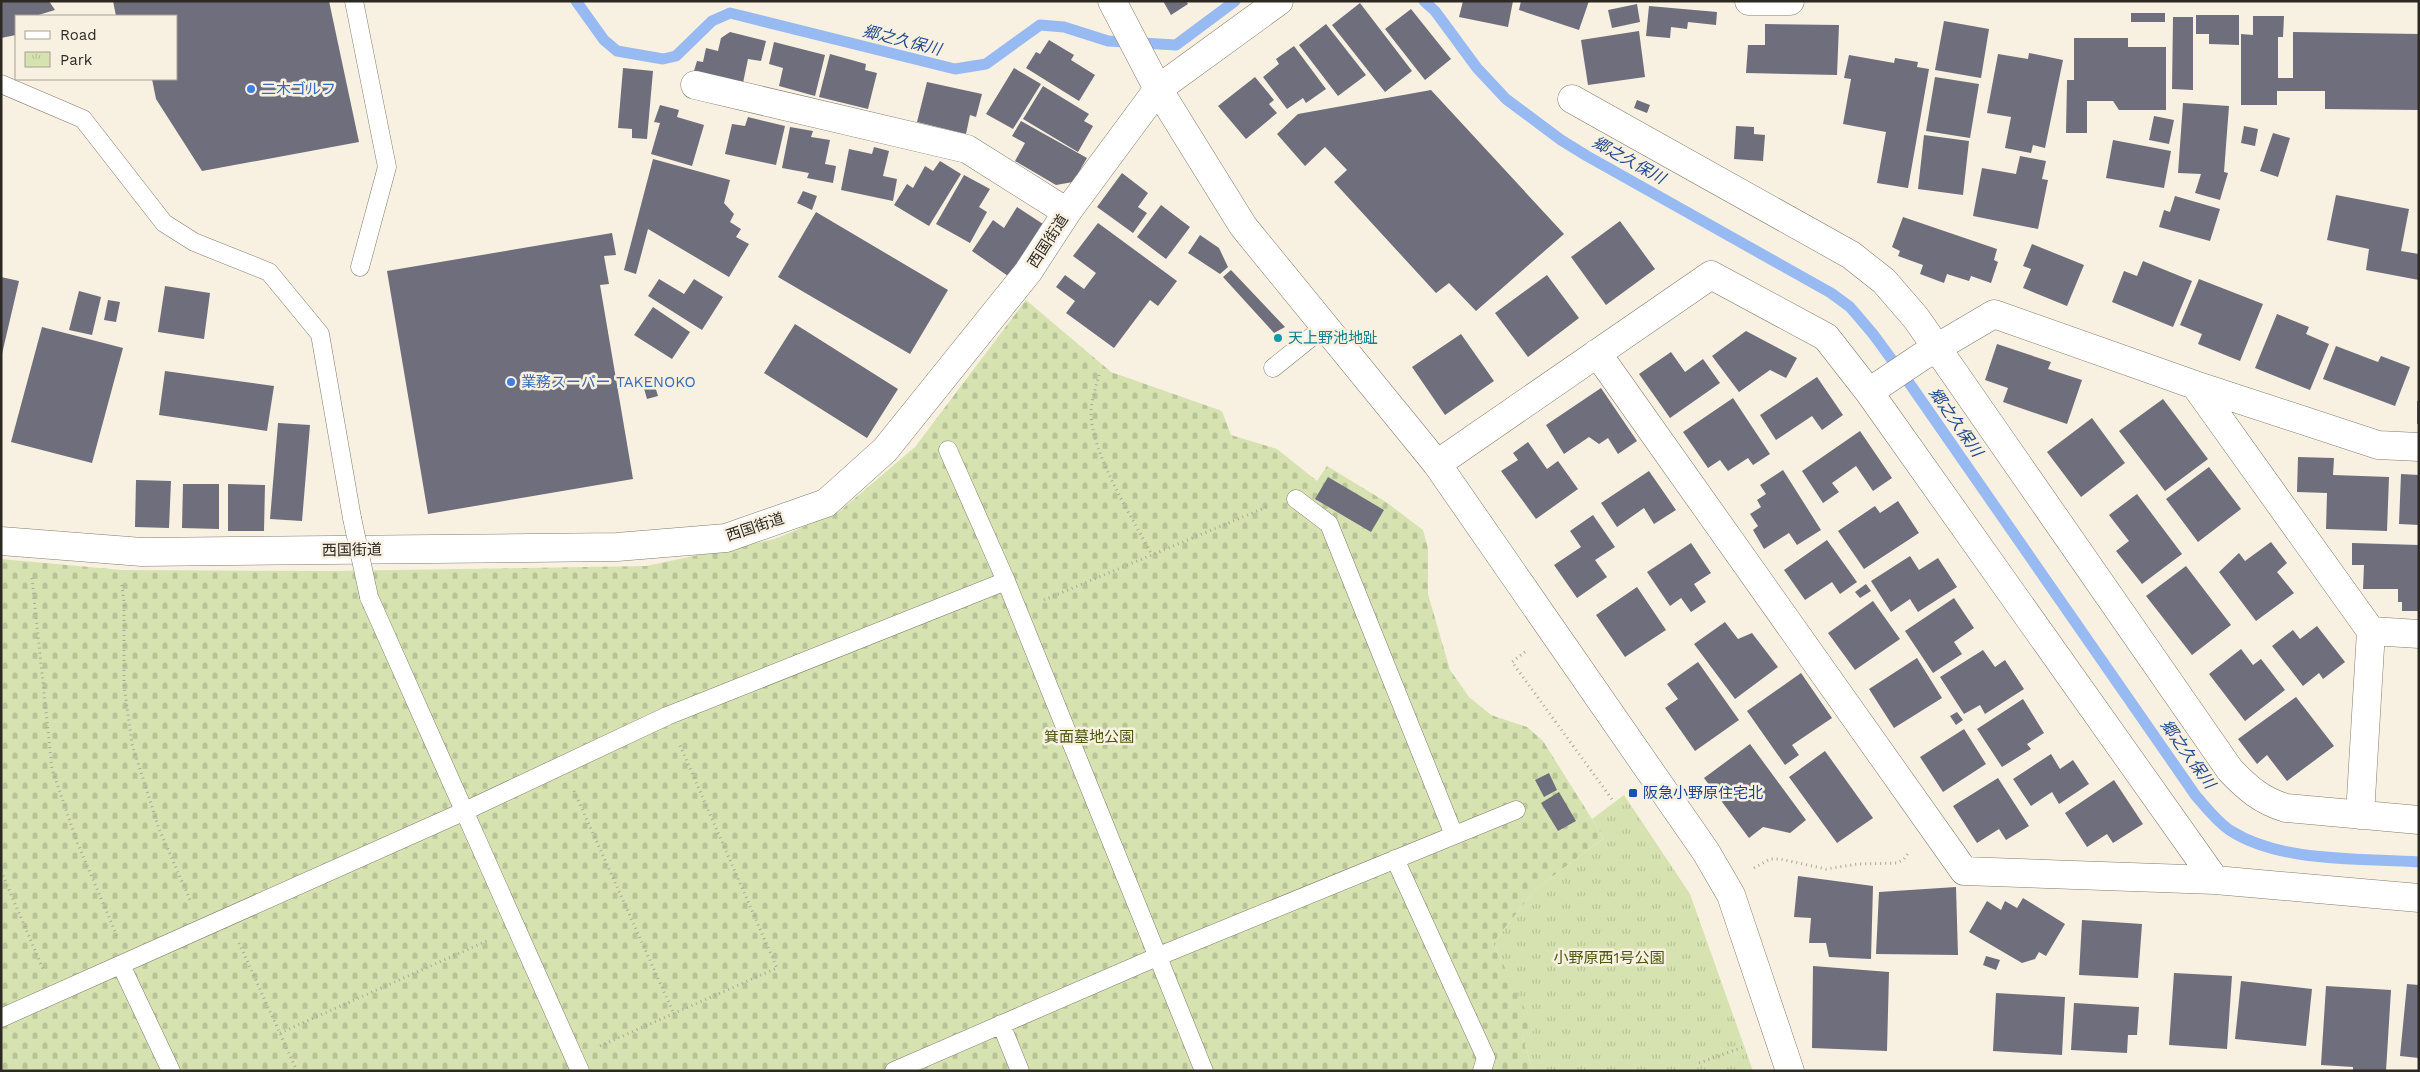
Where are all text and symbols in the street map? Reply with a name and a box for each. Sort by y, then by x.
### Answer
legend [15,15,178,80]
water label: 郷之久保川 [861,21,945,59]
text: Road [60,26,97,44]
text: Park [60,51,93,69]
place label: 二木ゴルフ [261,80,336,98]
marker: 二木ゴルフ [245,83,257,95]
water label: 郷之久保川 [1589,132,1670,189]
street label: 西国街道 [1024,211,1072,271]
place label: 天上野池地趾 [1288,329,1378,347]
marker: 天上野池地趾 [1272,332,1284,344]
place label: 業務スーパー TAKENOKO [521,373,696,391]
marker: 業務スーパー TAKENOKO [505,376,517,388]
water label: 郷之久保川 [1925,384,1988,462]
street label: 西国街道 [724,509,786,545]
street label: 西国街道 [322,540,382,560]
water label: 郷之久保川 [2157,716,2220,794]
park label: 箕面墓地公園 [1044,728,1134,746]
place label: 阪急小野原住宅北 [1643,784,1763,802]
marker: 阪急小野原住宅北 [1627,787,1639,799]
park label: 小野原西1号公園 [1554,949,1664,967]

